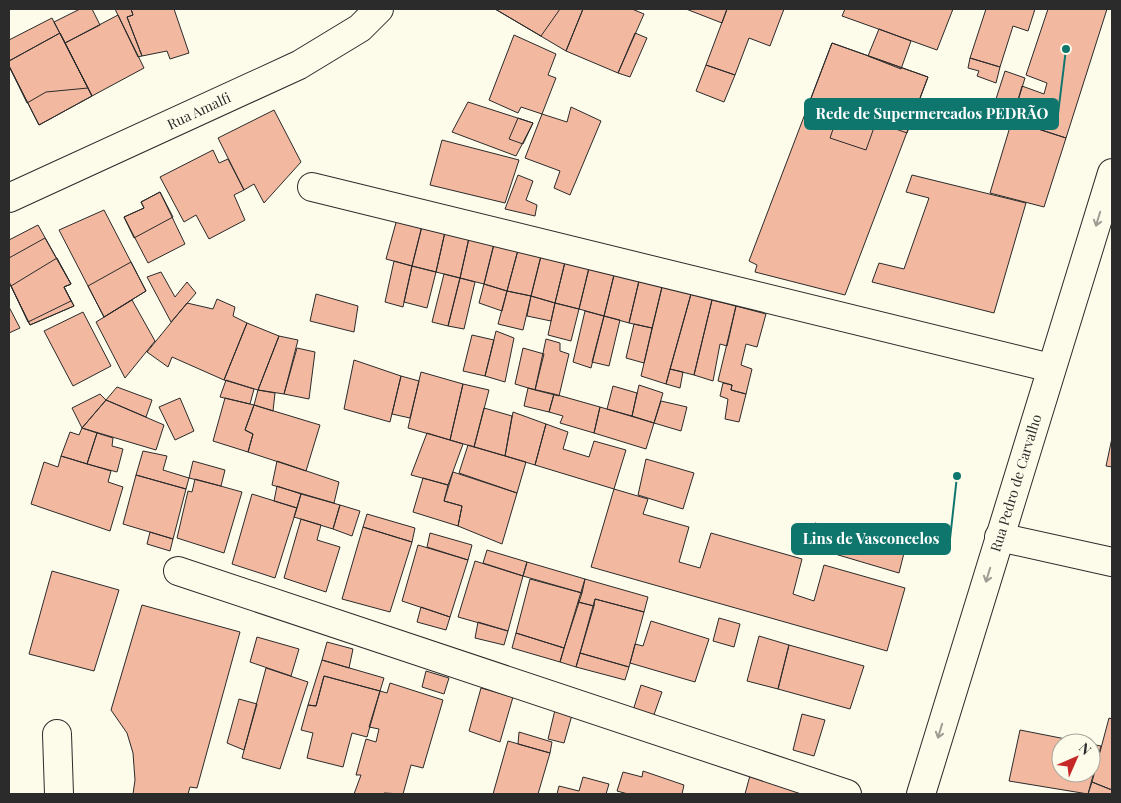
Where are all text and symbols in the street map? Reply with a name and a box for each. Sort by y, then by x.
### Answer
street label: Rua Amalfi [164,87,234,134]
callout: Rede de Supermercados PEDRÃO [805,99,1058,129]
text: Rede de Supermercados PEDRÃO [816,103,1049,123]
one-way arrow [1092,211,1102,227]
street label: Rua Pedro de Carvalho [986,411,1046,554]
callout: Lins de Vasconcelos [792,524,950,554]
text: Lins de Vasconcelos [803,528,939,548]
one-way arrow [982,567,992,583]
one-way arrow [935,722,945,738]
north arrow [1051,733,1101,783]
text: N [1075,738,1096,759]

